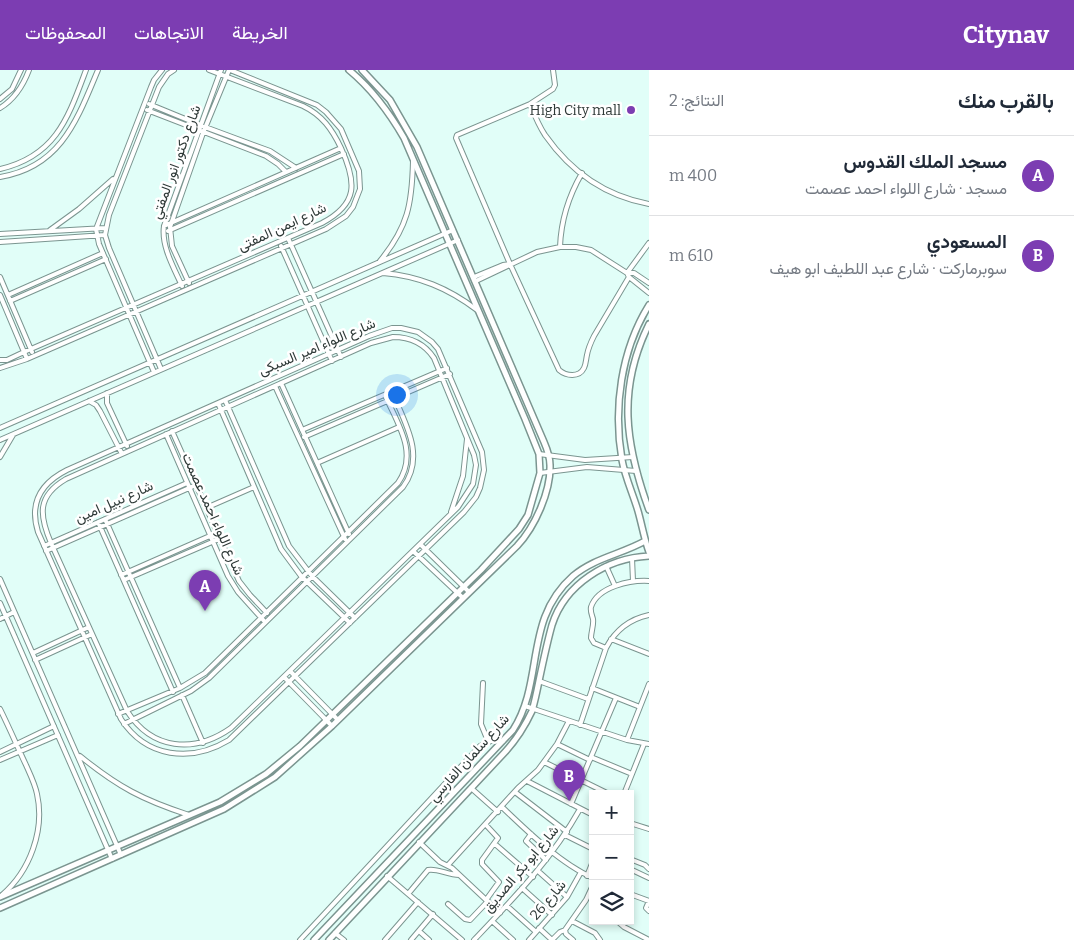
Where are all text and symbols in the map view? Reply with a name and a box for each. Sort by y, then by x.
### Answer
text: Citynav [963,21,1049,49]
text: المحفوظات [25,22,106,44]
text: الاتجاهات [134,22,204,44]
text: الخريطة [232,22,288,44]
text: بالقرب منك [958,88,1054,114]
text: النتائج: 2 [669,91,724,110]
place label: High City mall [530,102,621,119]
street label: شارع دكتور انور المفتي [147,103,207,222]
marker: High City mall [625,104,637,116]
text: مسجد الملك القدوس [843,150,1007,173]
text: 400 m [669,166,717,185]
text: A [1032,166,1044,185]
text: مسجد · شارع اللواء احمد عصمت [805,179,1007,198]
street label: شارع ايمن المفتى [235,199,330,257]
text: المسعودي [927,230,1007,253]
text: 610 m [669,246,713,265]
text: B [1033,246,1043,265]
text: سوبرماركت · شارع عبد اللطيف ابو هيف [770,259,1007,278]
street label: شارع اللواء امير السبكى [256,315,379,381]
your location [384,382,410,408]
street label: شارع اللواء احمد عصمت [177,450,248,579]
street label: شارع نبيل امين [72,477,157,529]
pin: A [189,570,221,611]
street label: شارع سلمان الفارسي [425,711,515,807]
pin: B [553,760,585,801]
map controls [589,790,634,925]
button: + [589,790,634,835]
street label: شارع ابو بكر الصديق [480,822,564,917]
button: − [589,835,634,880]
street label: شارع 26 [526,877,571,925]
button: layers [589,880,634,925]

